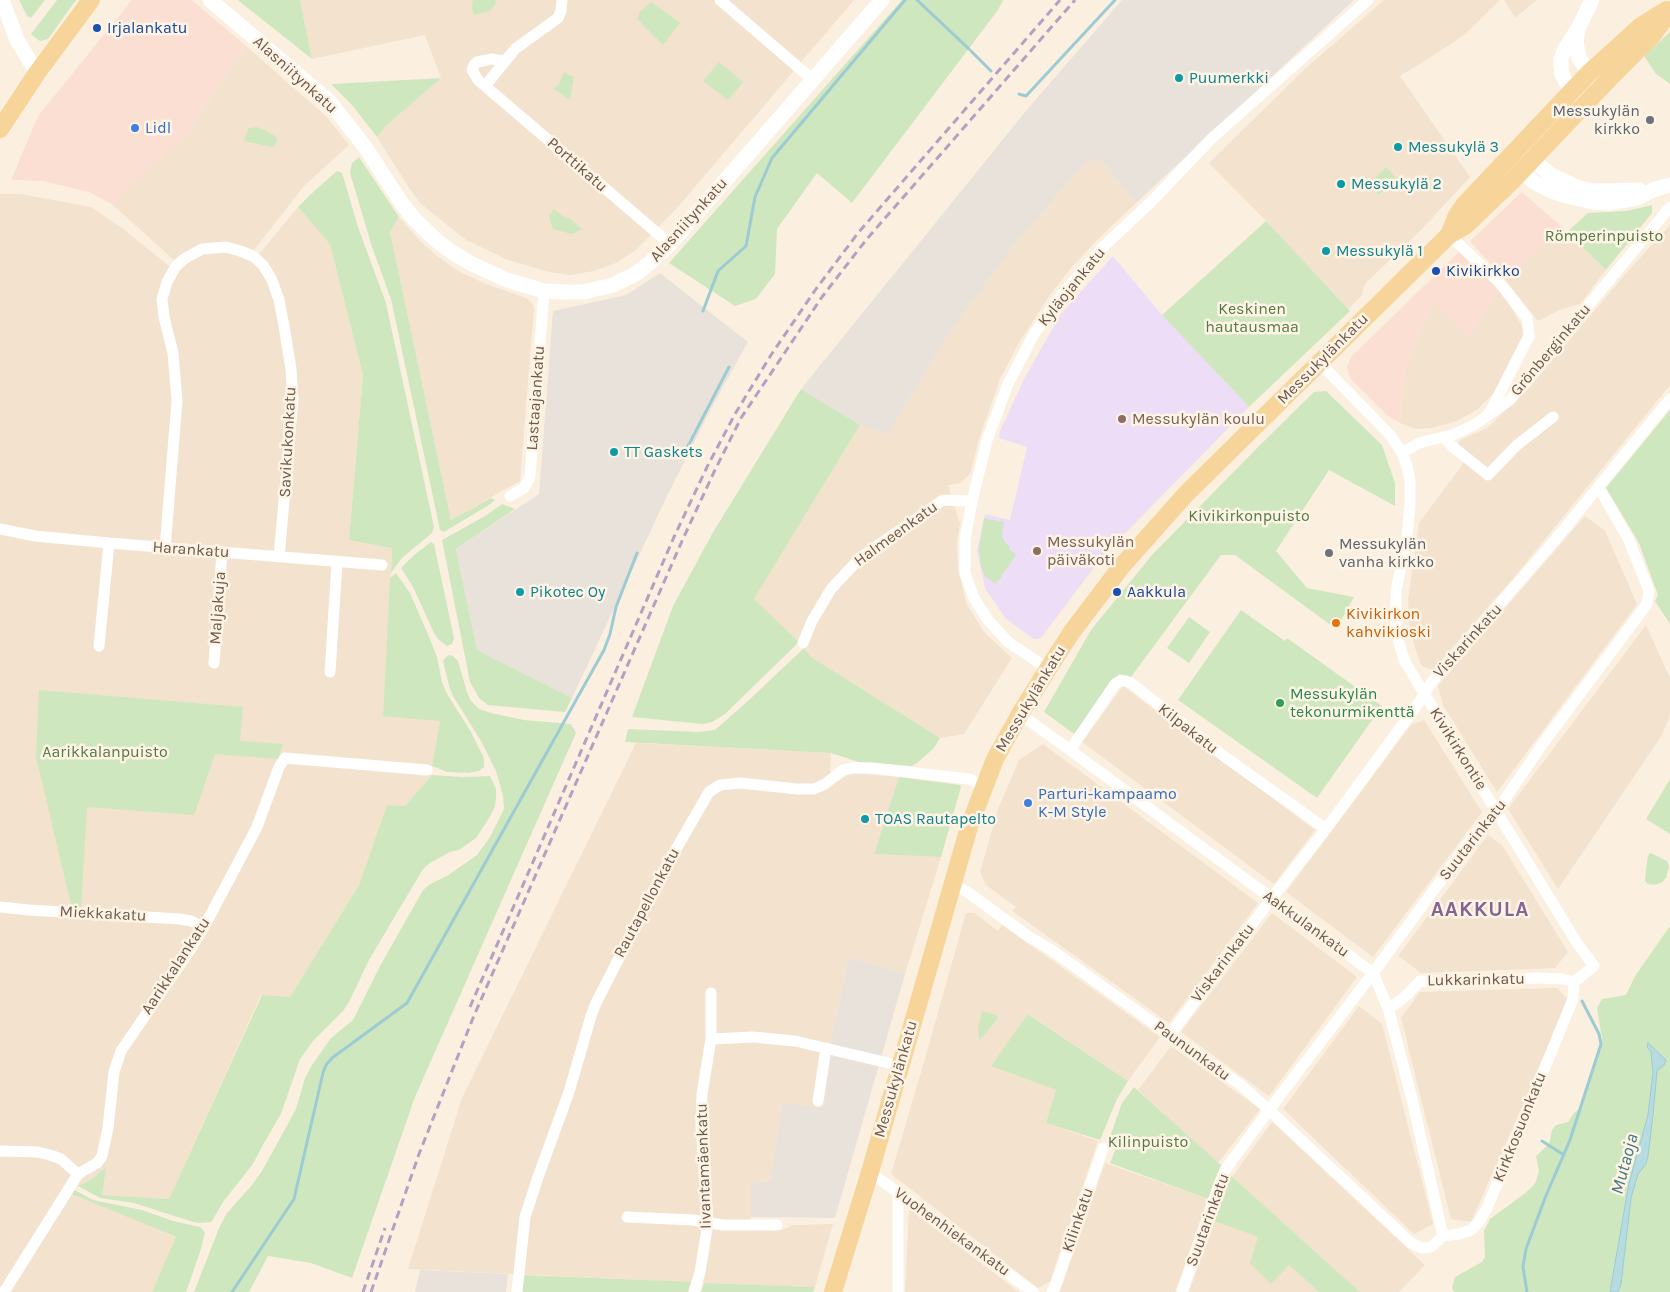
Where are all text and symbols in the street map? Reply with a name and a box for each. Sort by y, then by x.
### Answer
place label: Irjalankatu [107,18,188,38]
marker: Irjalankatu [91,22,103,34]
street label: Alasniitynkatu [249,32,341,118]
place label: Puumerkki [1189,68,1269,88]
marker: Puumerkki [1173,72,1185,84]
place label: Messukylän kirkko [1553,101,1640,139]
marker: Messukylän kirkko [1644,114,1656,126]
place label: Lidl [145,118,171,138]
marker: Lidl [129,122,141,134]
street label: Porttikatu [543,134,611,196]
place label: Messukylä 3 [1408,137,1499,157]
marker: Messukylä 3 [1392,141,1404,153]
street label: Alasniitynkatu [646,174,732,266]
place label: Messukylä 2 [1351,174,1442,194]
marker: Messukylä 2 [1335,178,1347,190]
park label: Römperinpuisto [1545,226,1663,246]
place label: Messukylä 1 [1336,241,1423,261]
street label: Kyläojankatu [1034,244,1110,330]
marker: Messukylä 1 [1320,245,1332,257]
place label: Kivikirkko [1446,261,1520,281]
marker: Kivikirkko [1430,265,1442,277]
park label: Keskinen hautausmaa [1205,299,1299,337]
street label: Grönberginkatu [1507,300,1595,400]
street label: Messukylänkatu [1273,309,1373,409]
street label: Lastaajankatu [523,345,549,451]
street label: Savikukonkatu [276,386,300,498]
place label: Messukylän koulu [1132,409,1265,429]
marker: Messukylän koulu [1116,413,1128,425]
place label: TT Gaskets [624,442,703,462]
marker: TT Gaskets [608,446,620,458]
street label: Halmeenkatu [850,497,942,571]
park label: Kivikirkonpuisto [1188,506,1310,526]
place label: Messukylän päiväkoti [1047,532,1134,570]
place label: Messukylän vanha kirkko [1339,534,1434,572]
street label: Harankatu [152,538,230,562]
marker: Messukylän päiväkoti [1031,545,1043,557]
marker: Messukylän vanha kirkko [1323,547,1335,559]
street label: Maljakuja [206,571,230,645]
place label: Pikotec Oy [530,582,605,602]
place label: Aakkula [1127,582,1186,602]
marker: Pikotec Oy [514,586,526,598]
marker: Aakkula [1111,586,1123,598]
street label: Viskarinkatu [1430,600,1506,682]
place label: Kivikirkon kahvikioski [1346,604,1431,642]
marker: Kivikirkon kahvikioski [1330,617,1342,629]
street label: Messukylänkatu [992,642,1070,756]
place label: Messukylän tekonurmikenttä [1290,684,1415,722]
marker: Messukylän tekonurmikenttä [1274,697,1286,709]
street label: Kilpakatu [1154,700,1222,758]
street label: Kivikirkontie [1425,704,1491,794]
park label: Aarikkalanpuisto [42,742,168,762]
place label: Parturi-kampaamo K-M Style [1038,784,1177,822]
street label: Suutarinkatu [1435,796,1511,884]
marker: Parturi-kampaamo K-M Style [1022,797,1034,809]
place label: TOAS Rautapelto [875,809,996,829]
marker: TOAS Rautapelto [859,813,871,825]
street label: Rautapellonkatu [610,845,684,961]
street label: Aakkulankatu [1259,886,1353,962]
district label: AAKKULA [1430,897,1530,923]
street label: Miekkakatu [59,902,147,926]
street label: Aarikkalankatu [137,914,215,1018]
street label: Viskarinkatu [1187,920,1259,1006]
street label: Lukkarinkatu [1427,970,1525,990]
street label: Paununkatu [1150,1017,1234,1085]
street label: Messukylänkatu [870,1018,922,1140]
street label: Kirkkosuonkatu [1489,1069,1551,1185]
street label: Iivantamäenkatu [692,1103,716,1229]
water label: Mutaoja [1607,1131,1643,1197]
park label: Kilinpuisto [1108,1132,1188,1152]
street label: Suutarinkatu [1182,1171,1234,1269]
street label: Vuohenhiekankatu [890,1183,1014,1281]
street label: Kilinkatu [1058,1185,1098,1255]

